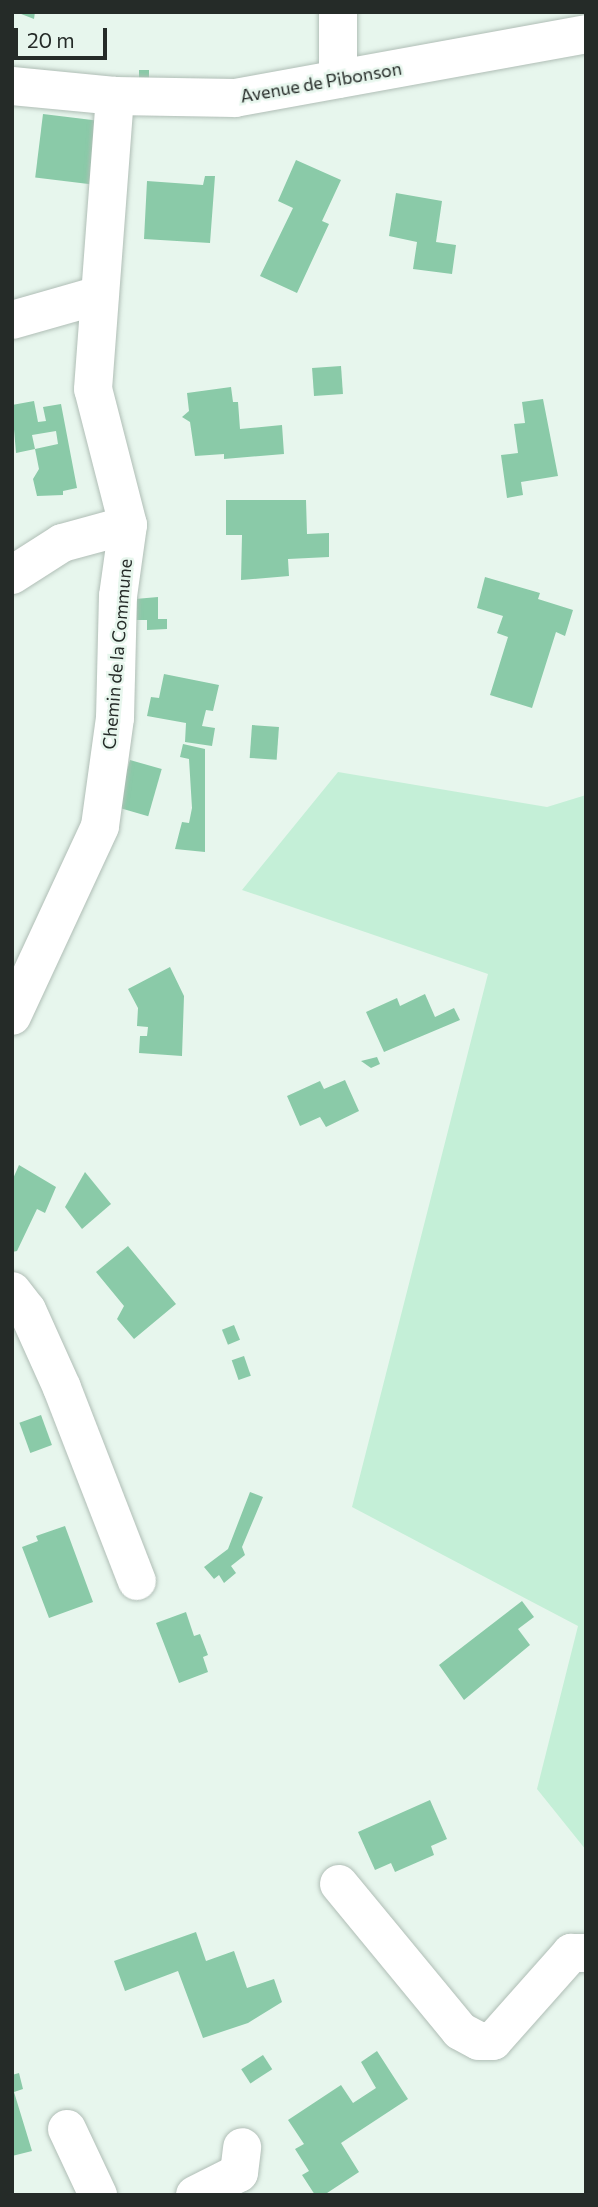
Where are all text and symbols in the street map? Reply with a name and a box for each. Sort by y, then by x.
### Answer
scale bar [18,14,110,58]
text: 20 m [27,27,75,52]
street label: Avenue de Pibonson [239,57,403,107]
street label: Chemin de la Commune [98,558,136,750]

